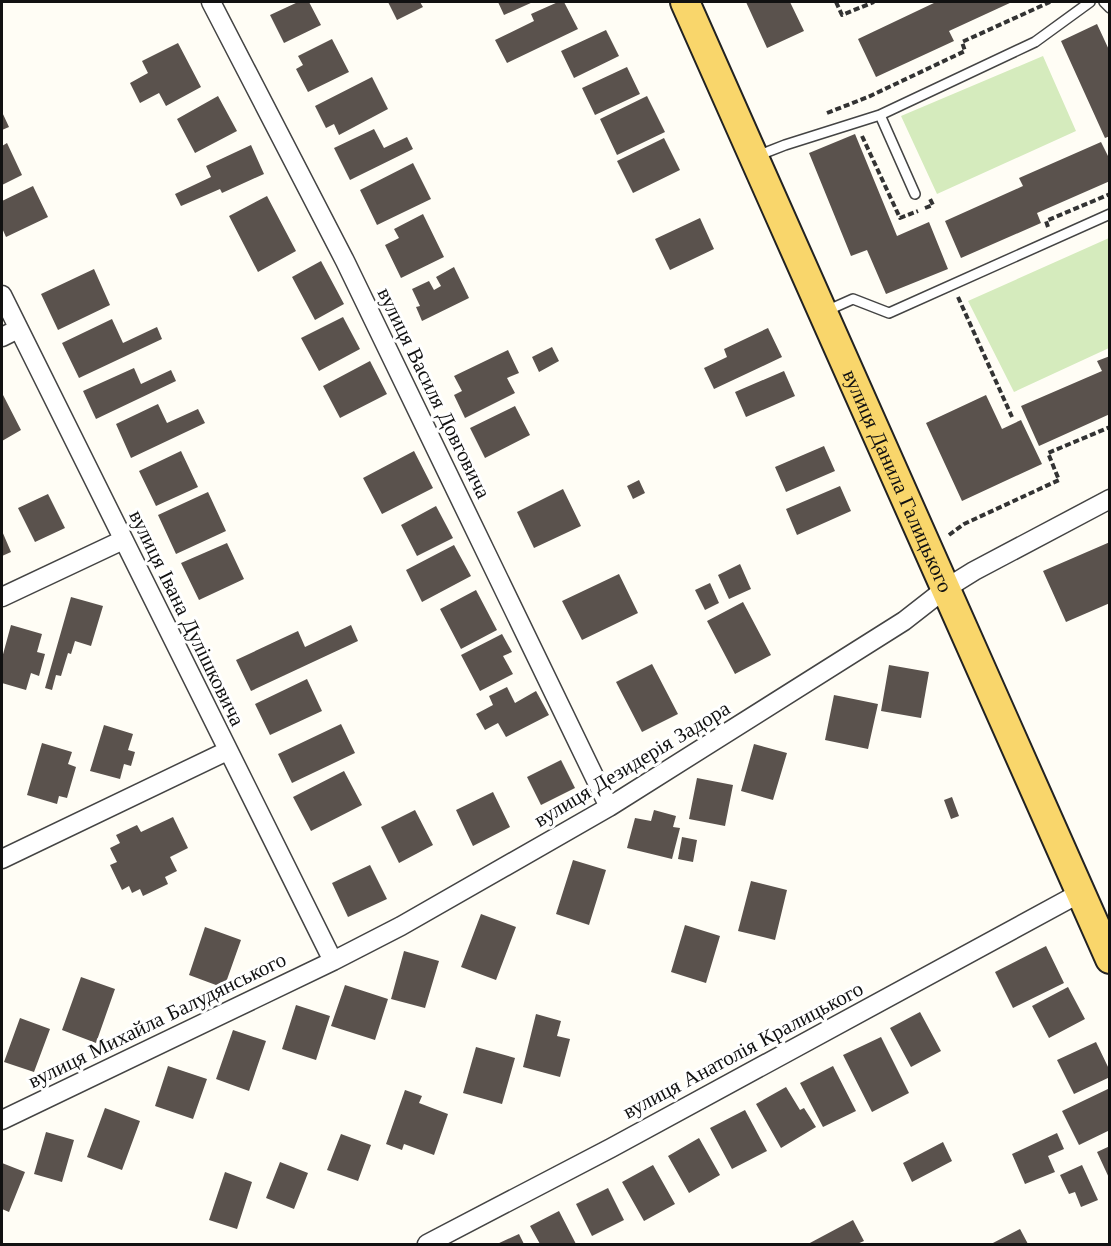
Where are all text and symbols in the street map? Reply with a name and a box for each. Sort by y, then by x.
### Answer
street label: вулиця Василя Довговича [371,283,497,503]
street label: вулиця Данила Галицького [837,365,959,596]
street label: вулиця Івана Дулішковича [123,506,251,731]
street label: вулиця Дезидерія Задора [529,695,735,833]
street label: вулиця Михайла Балудянського [24,946,290,1094]
street label: вулиця Анатолія Кралицького [618,975,868,1125]

